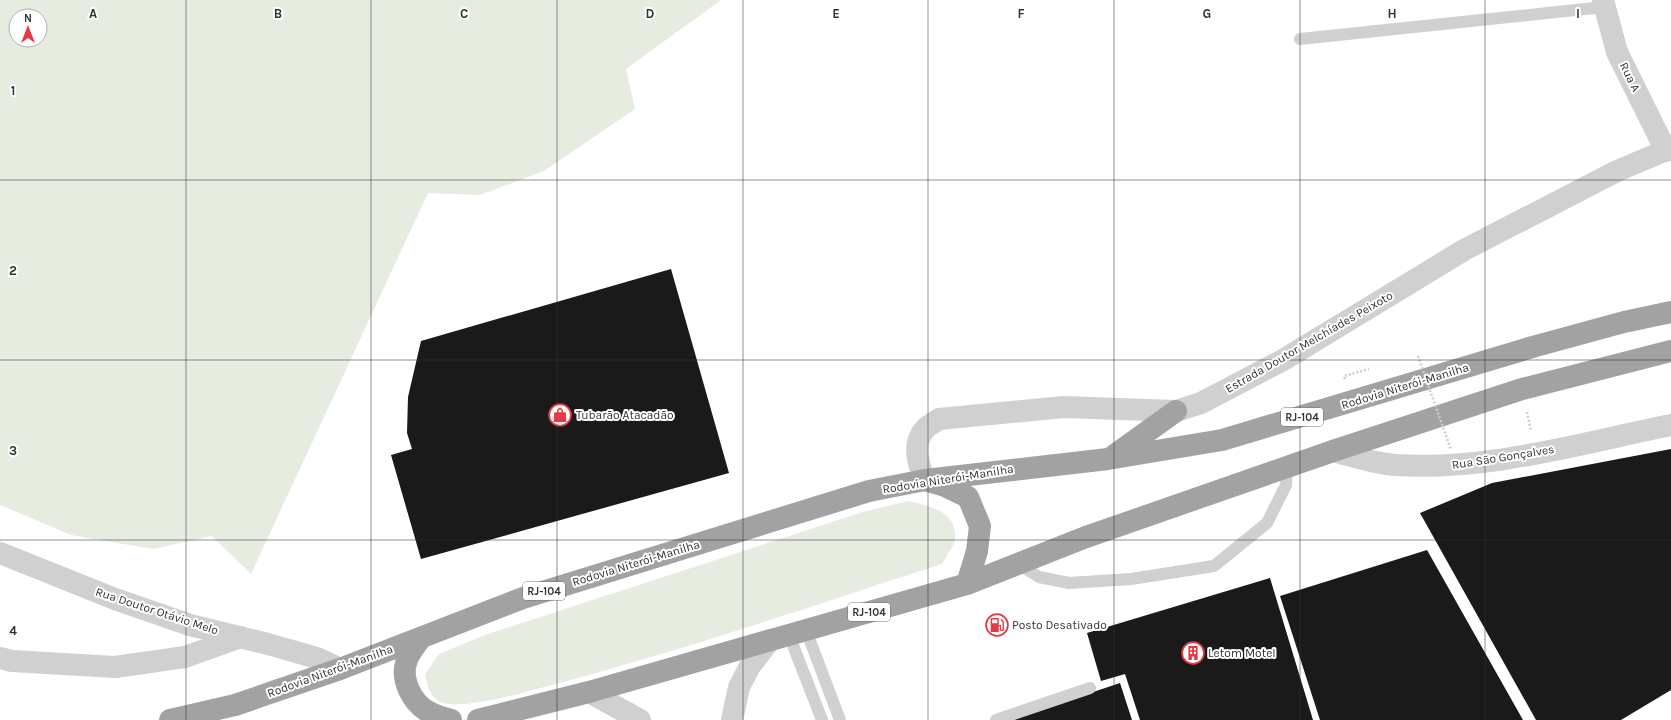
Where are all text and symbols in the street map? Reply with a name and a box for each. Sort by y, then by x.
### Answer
text: A [89,6,97,21]
text: B [274,6,282,21]
text: C [460,6,468,21]
text: D [646,6,655,21]
text: E [832,6,840,21]
text: F [1017,6,1025,21]
text: G [1203,6,1211,21]
text: H [1387,6,1397,21]
text: I [1576,6,1580,21]
north arrow [8,8,48,48]
text: N [24,12,32,25]
street label: Rua A [1617,60,1643,94]
text: 1 [11,83,15,98]
text: 2 [9,263,17,278]
street label: Estrada Doutor Melchíades Peixoto [1223,288,1395,396]
street label: Rodovia Niterói-Manilha [1340,360,1470,412]
shop icon: Tubarão Atacadão [547,402,573,428]
place label: Tubarão Atacadão [576,408,674,422]
road number: RJ-104 [1281,408,1323,426]
street label: Rua São Gonçalves [1451,442,1555,472]
text: 3 [9,443,17,458]
street label: Rodovia Niterói-Manilha [881,462,1015,496]
street label: Rodovia Niterói-Manilha [571,537,701,589]
road number: RJ-104 [523,582,565,600]
street label: Rua Doutor Otávio Melo [94,585,220,637]
road number: RJ-104 [848,603,890,621]
fuel station icon: Posto Desativado [984,612,1010,638]
place label: Posto Desativado [1012,618,1107,632]
text: 4 [9,623,17,638]
building icon: Letom Motel [1180,640,1206,666]
street label: Rodovia Niterói-Manilha [265,642,395,700]
place label: Letom Motel [1208,646,1276,660]

